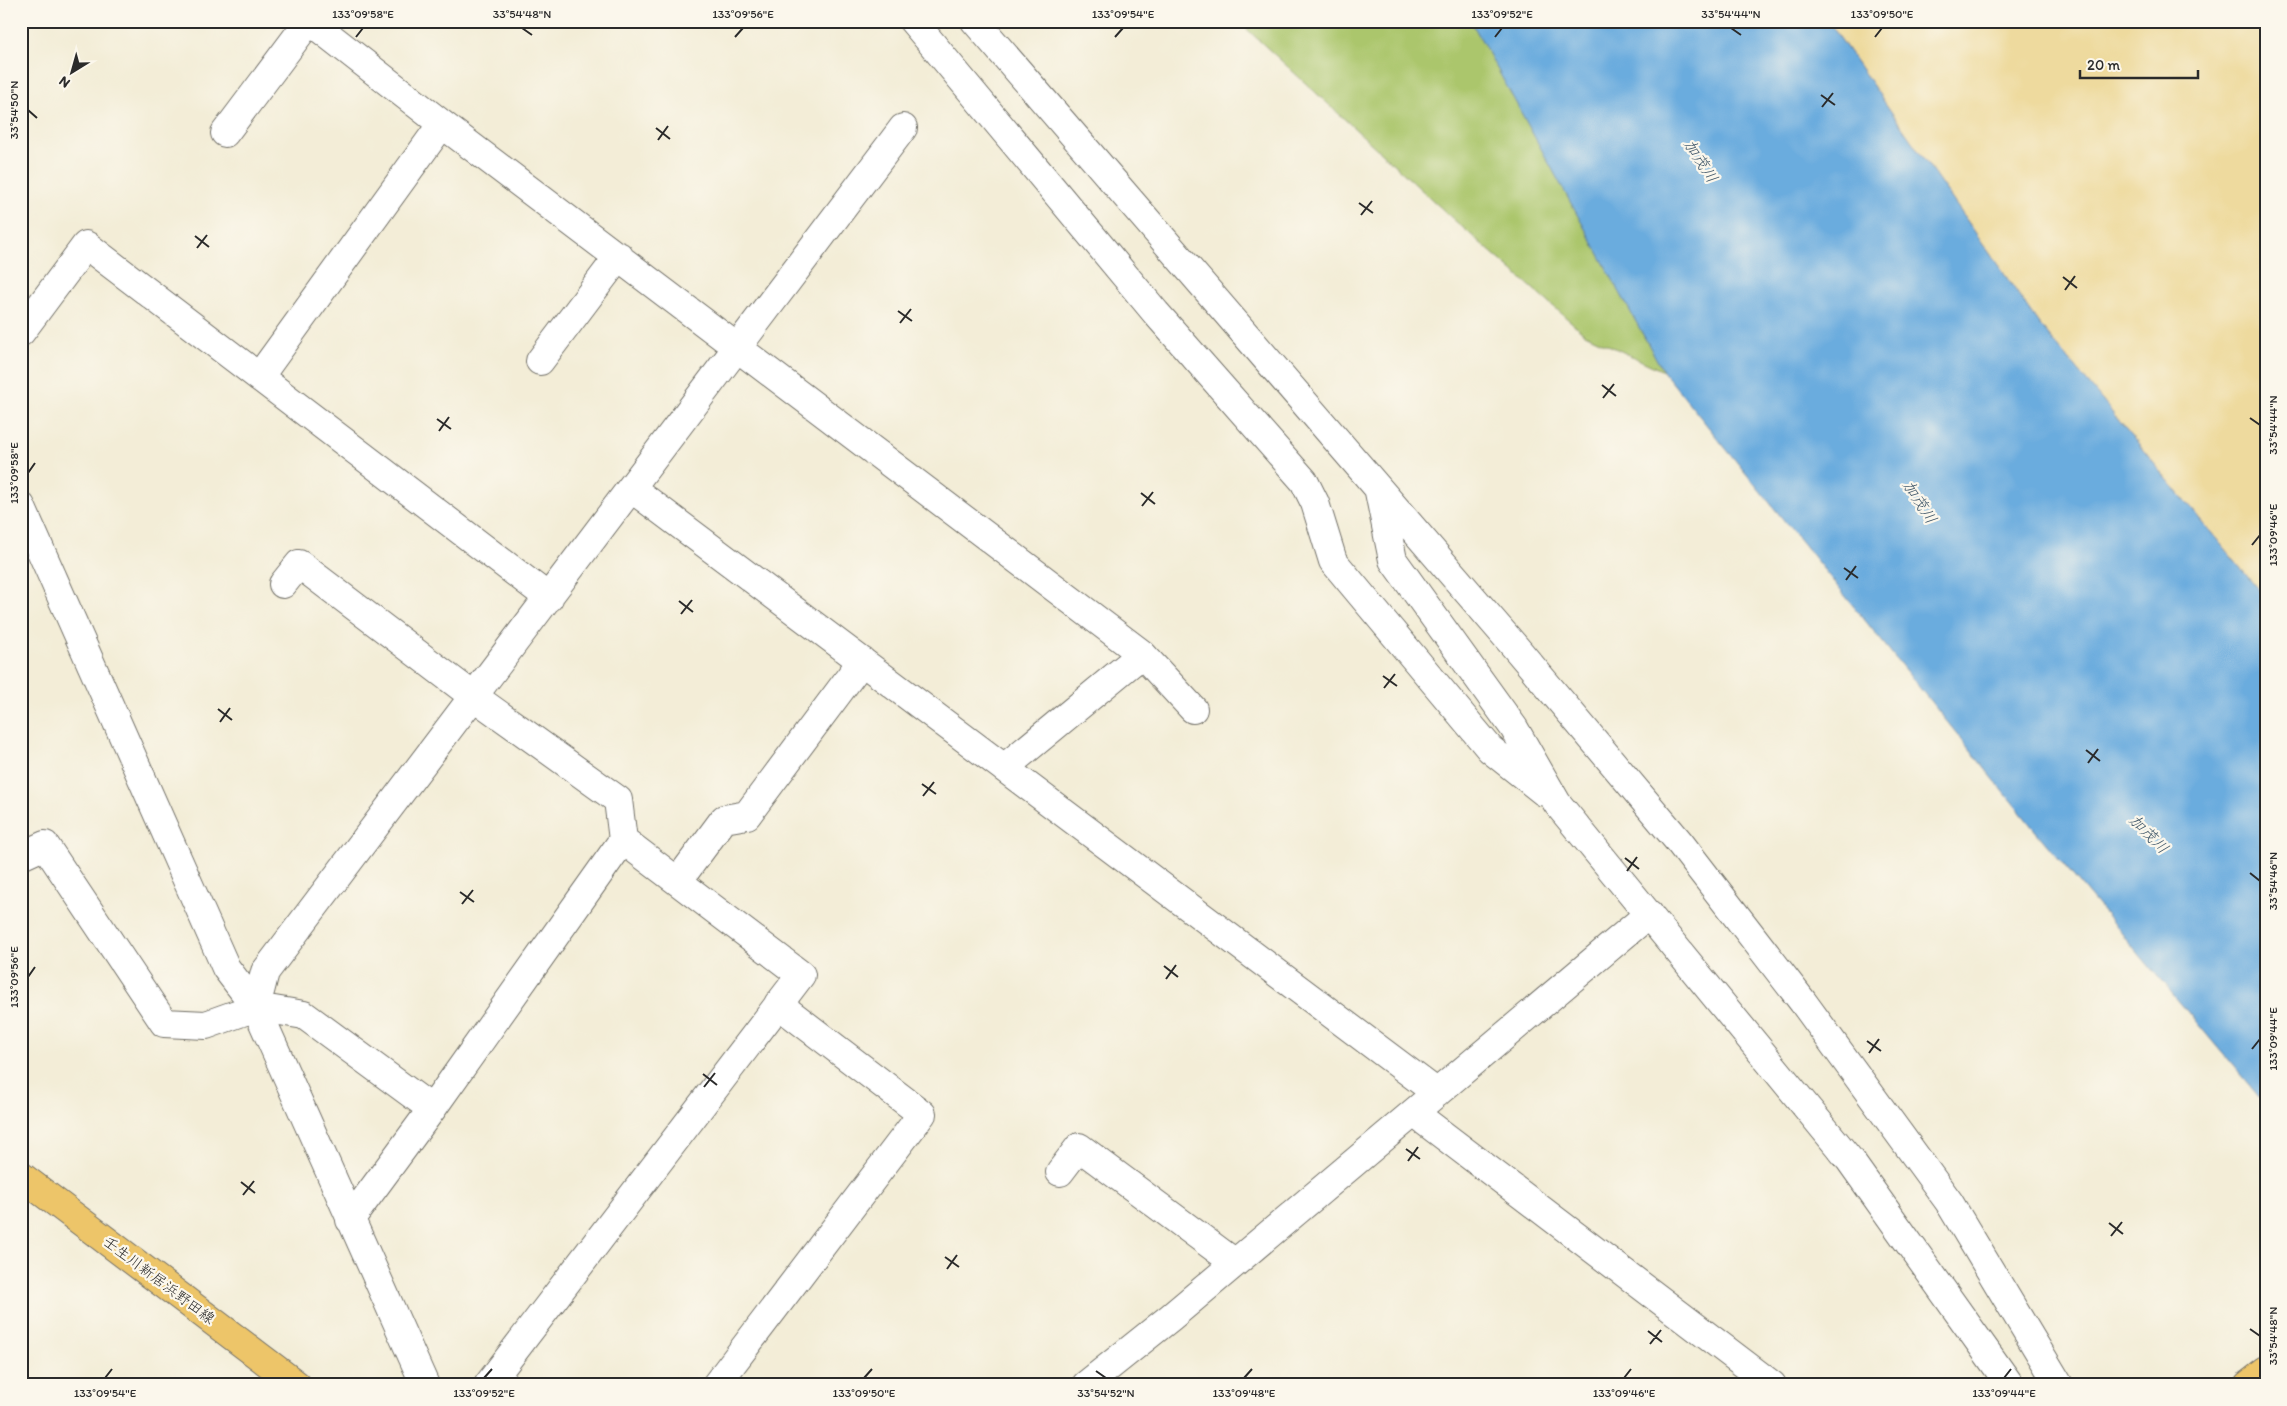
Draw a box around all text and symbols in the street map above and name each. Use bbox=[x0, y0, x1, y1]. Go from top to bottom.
text: 133°09'58"E bbox=[332, 7, 394, 21]
text: 33°54'48"N bbox=[493, 7, 551, 21]
text: 133°09'56"E bbox=[712, 7, 774, 21]
text: 133°09'54"E bbox=[1092, 7, 1155, 21]
text: 133°09'52"E bbox=[1471, 7, 1533, 21]
text: 33°54'44"N bbox=[1701, 7, 1761, 21]
text: 133°09'50"E bbox=[1851, 7, 1914, 21]
north arrow bbox=[48, 48, 98, 98]
scale bar bbox=[2080, 48, 2197, 80]
text: 20 m bbox=[2087, 56, 2121, 74]
text: N bbox=[56, 72, 73, 92]
text: 33°54'50"N bbox=[7, 81, 21, 139]
water label: 加茂川 bbox=[1680, 136, 1722, 186]
text: 33°54'44"N bbox=[2266, 395, 2280, 455]
text: 133°09'58"E bbox=[7, 442, 21, 504]
water label: 加茂川 bbox=[1899, 477, 1941, 527]
text: 133°09'46"E bbox=[2266, 503, 2280, 566]
water label: 加茂川 bbox=[2125, 810, 2173, 858]
text: 33°54'46"N bbox=[2266, 852, 2280, 910]
text: 133°09'56"E bbox=[7, 946, 21, 1008]
text: 133°09'44"E bbox=[2266, 1007, 2280, 1071]
street label: 壬生川新居浜野田線 bbox=[100, 1232, 218, 1328]
text: 33°54'48"N bbox=[2266, 1307, 2280, 1365]
text: 133°09'54"E bbox=[74, 1386, 137, 1400]
text: 133°09'52"E bbox=[453, 1386, 515, 1400]
text: 133°09'50"E bbox=[833, 1386, 896, 1400]
text: 33°54'52"N bbox=[1077, 1386, 1135, 1400]
text: 133°09'48"E bbox=[1213, 1386, 1276, 1400]
text: 133°09'46"E bbox=[1593, 1386, 1656, 1400]
text: 133°09'44"E bbox=[1972, 1386, 2036, 1400]

